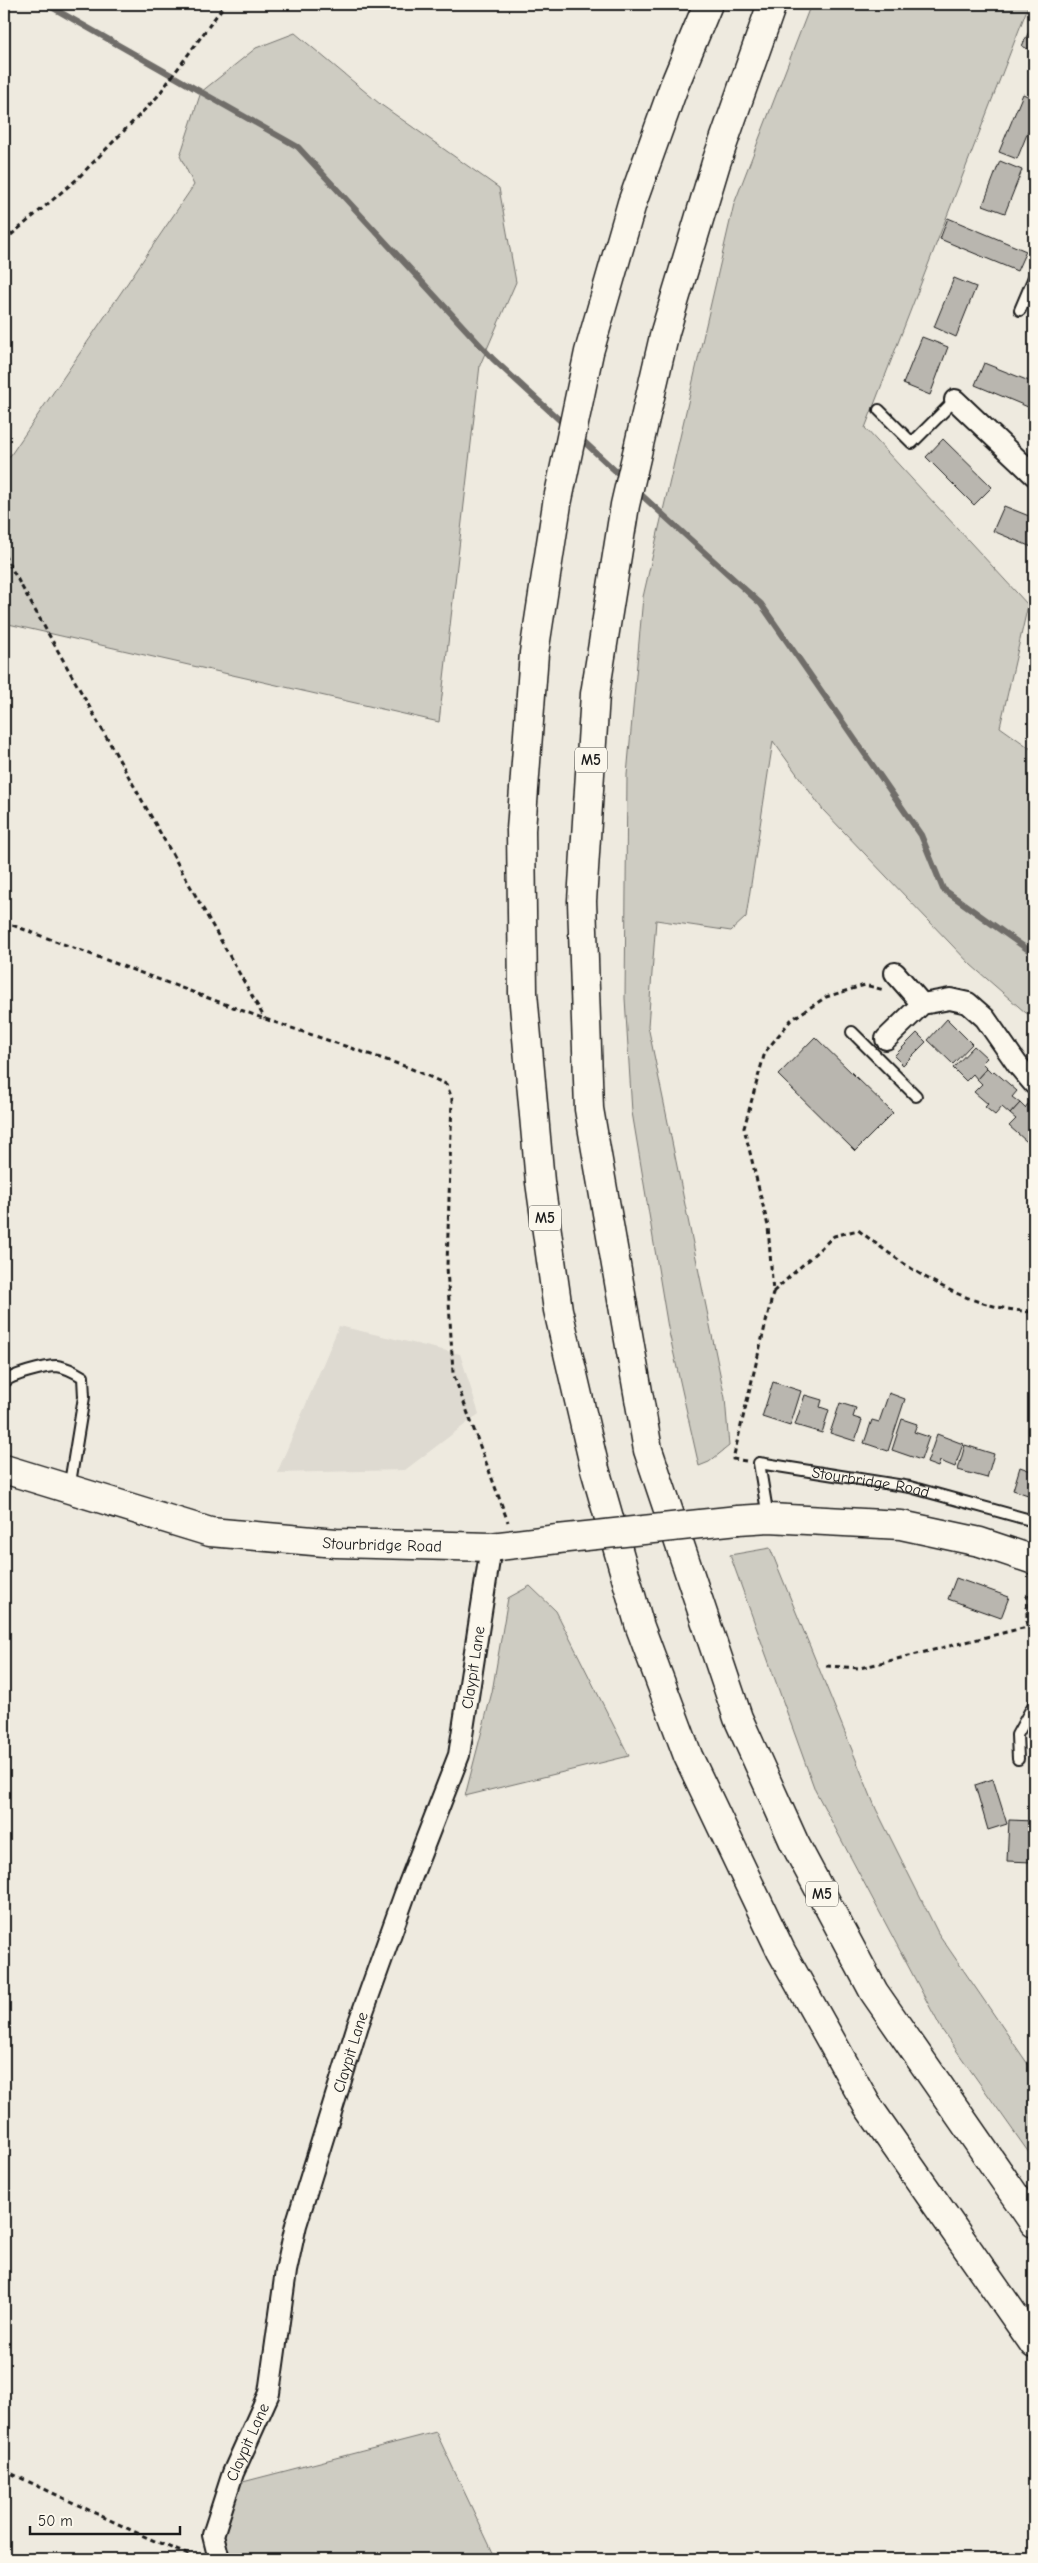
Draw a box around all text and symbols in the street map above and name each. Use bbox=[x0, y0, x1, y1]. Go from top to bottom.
road number: M5 bbox=[575, 748, 607, 772]
road number: M5 bbox=[529, 1206, 561, 1230]
street label: Stourbridge Road bbox=[810, 1463, 932, 1502]
street label: Stourbridge Road bbox=[322, 1534, 442, 1556]
street label: Claypit Lane bbox=[458, 1625, 489, 1710]
road number: M5 bbox=[806, 1882, 838, 1906]
street label: Claypit Lane bbox=[330, 2009, 372, 2095]
street label: Claypit Lane bbox=[223, 2400, 273, 2483]
scale bar bbox=[30, 2503, 180, 2535]
text: 50 m bbox=[38, 2512, 73, 2530]

